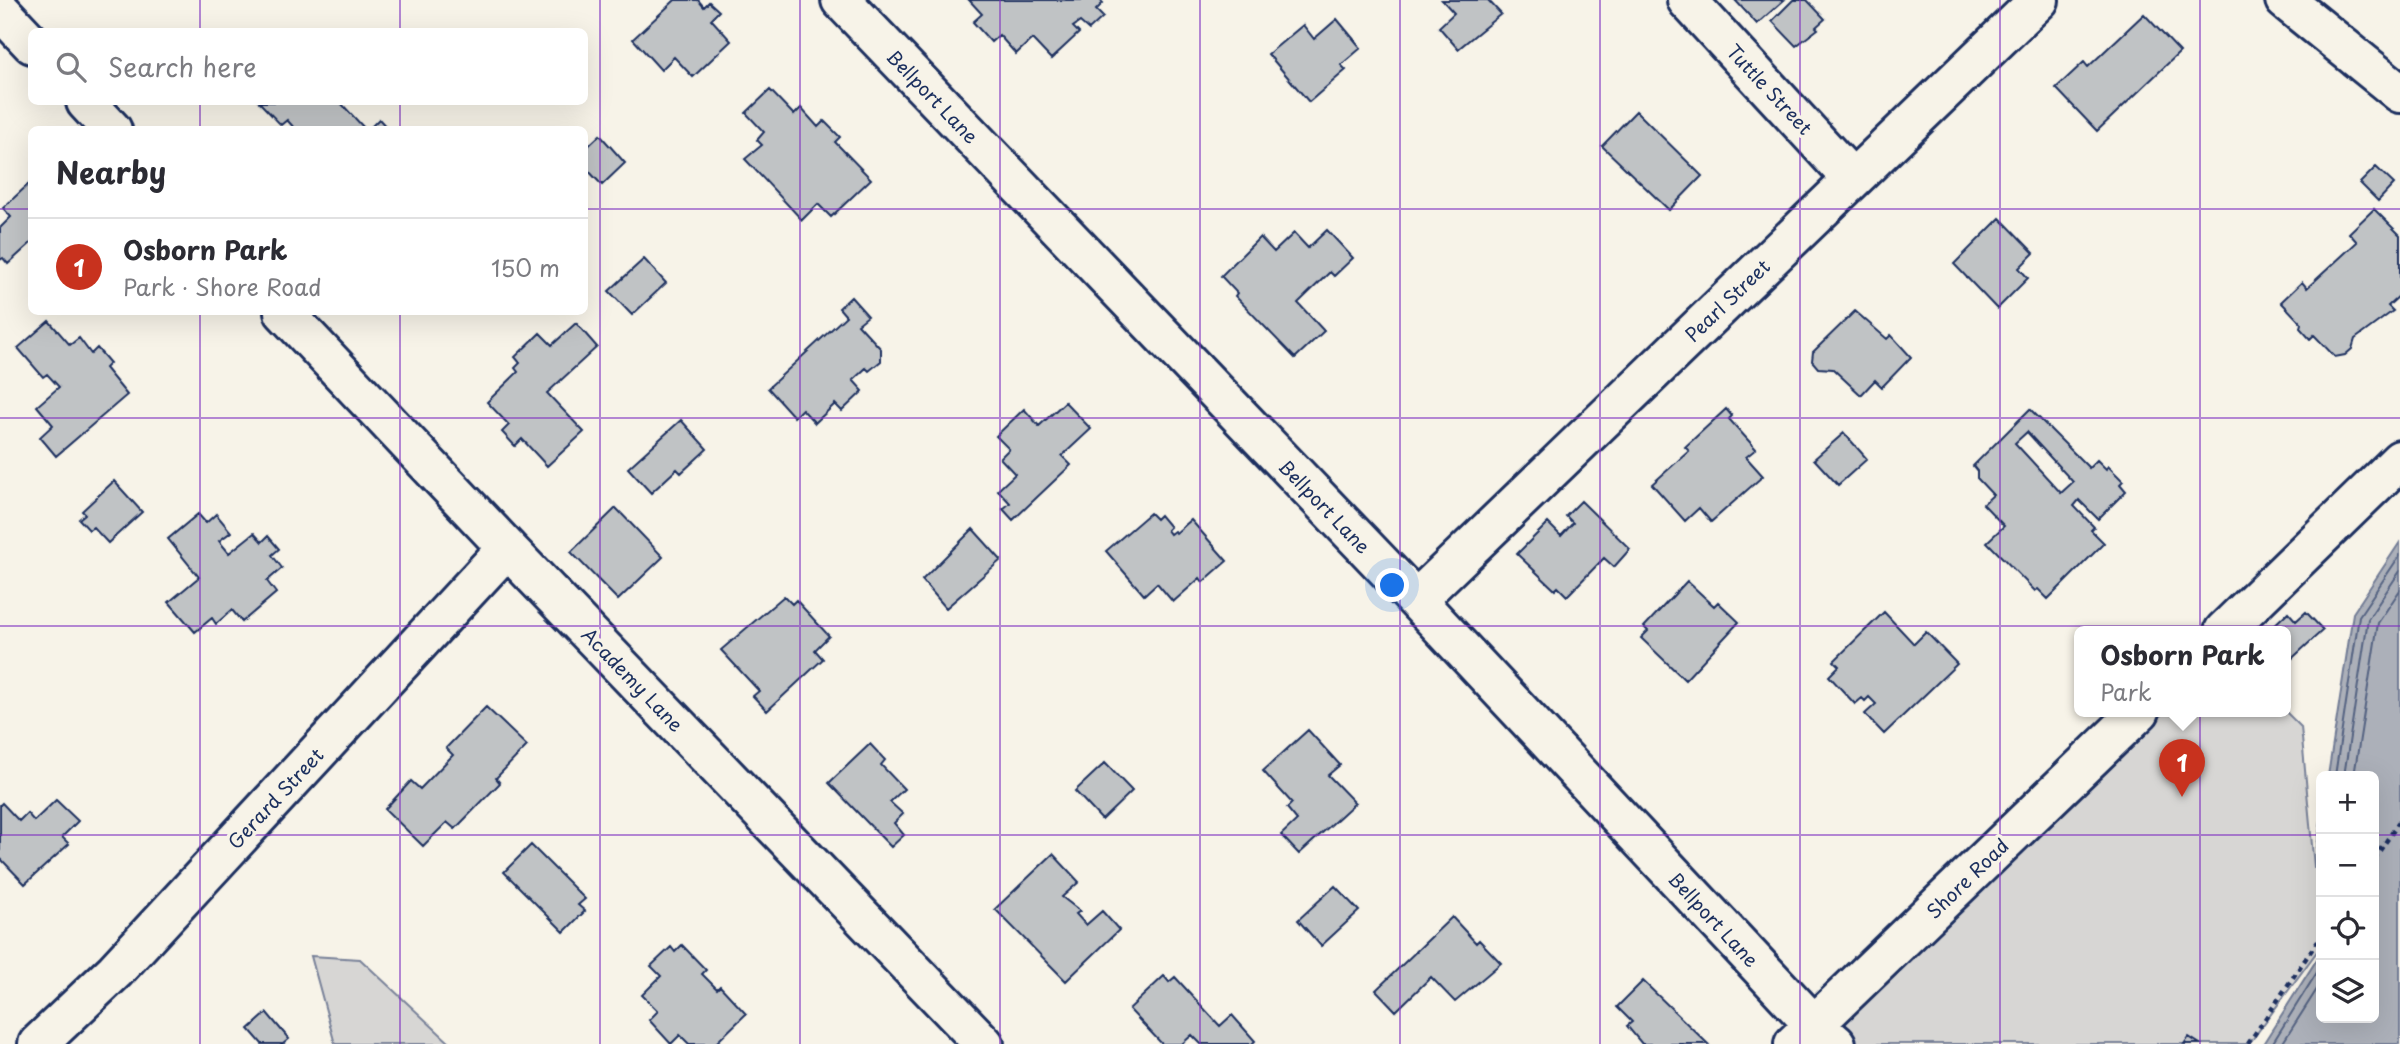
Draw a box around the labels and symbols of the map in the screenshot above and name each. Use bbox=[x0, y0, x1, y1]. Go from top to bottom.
street label: Tuttle Street bbox=[1721, 38, 1819, 141]
street label: Bellport Lane bbox=[881, 43, 985, 149]
street label: Pearl Street bbox=[1678, 252, 1776, 348]
street label: Bellport Lane bbox=[1273, 453, 1377, 559]
your location bbox=[1375, 568, 1409, 602]
street label: Academy Lane bbox=[576, 620, 690, 738]
pin: 1 bbox=[2159, 739, 2205, 797]
street label: Gerard Street bbox=[221, 741, 329, 855]
street label: Shore Road bbox=[1920, 832, 2014, 924]
street label: Bellport Lane bbox=[1662, 865, 1766, 973]

